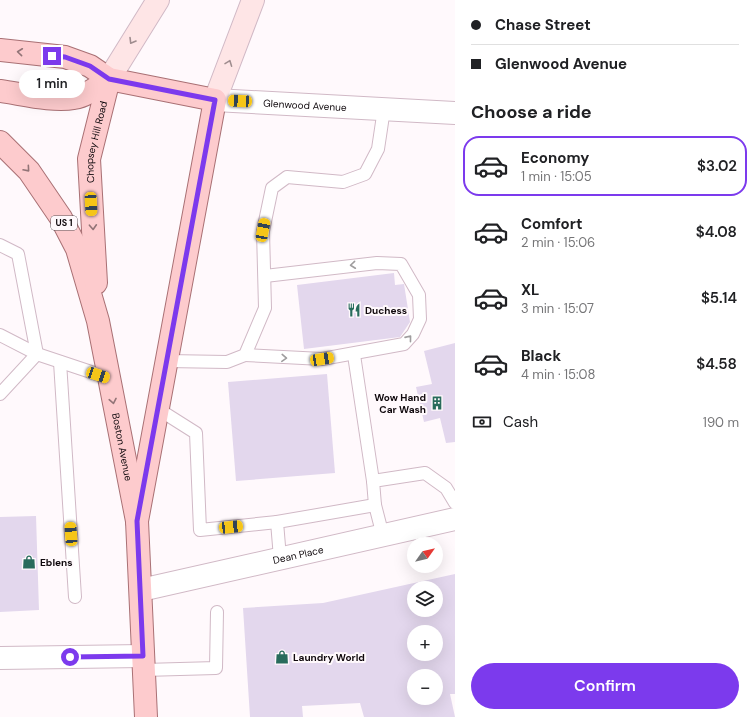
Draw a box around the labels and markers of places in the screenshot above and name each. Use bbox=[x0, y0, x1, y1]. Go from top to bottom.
restaurant icon: Duchess bbox=[346, 302, 362, 318]
place label: Duchess bbox=[365, 304, 407, 317]
place label: Wow Hand Car Wash bbox=[374, 391, 426, 416]
building icon: Wow Hand Car Wash bbox=[429, 395, 445, 411]
shop icon: Eblens bbox=[21, 554, 37, 570]
place label: Eblens bbox=[40, 556, 73, 569]
shop icon: Laundry World bbox=[274, 649, 290, 665]
place label: Laundry World bbox=[293, 651, 365, 664]

